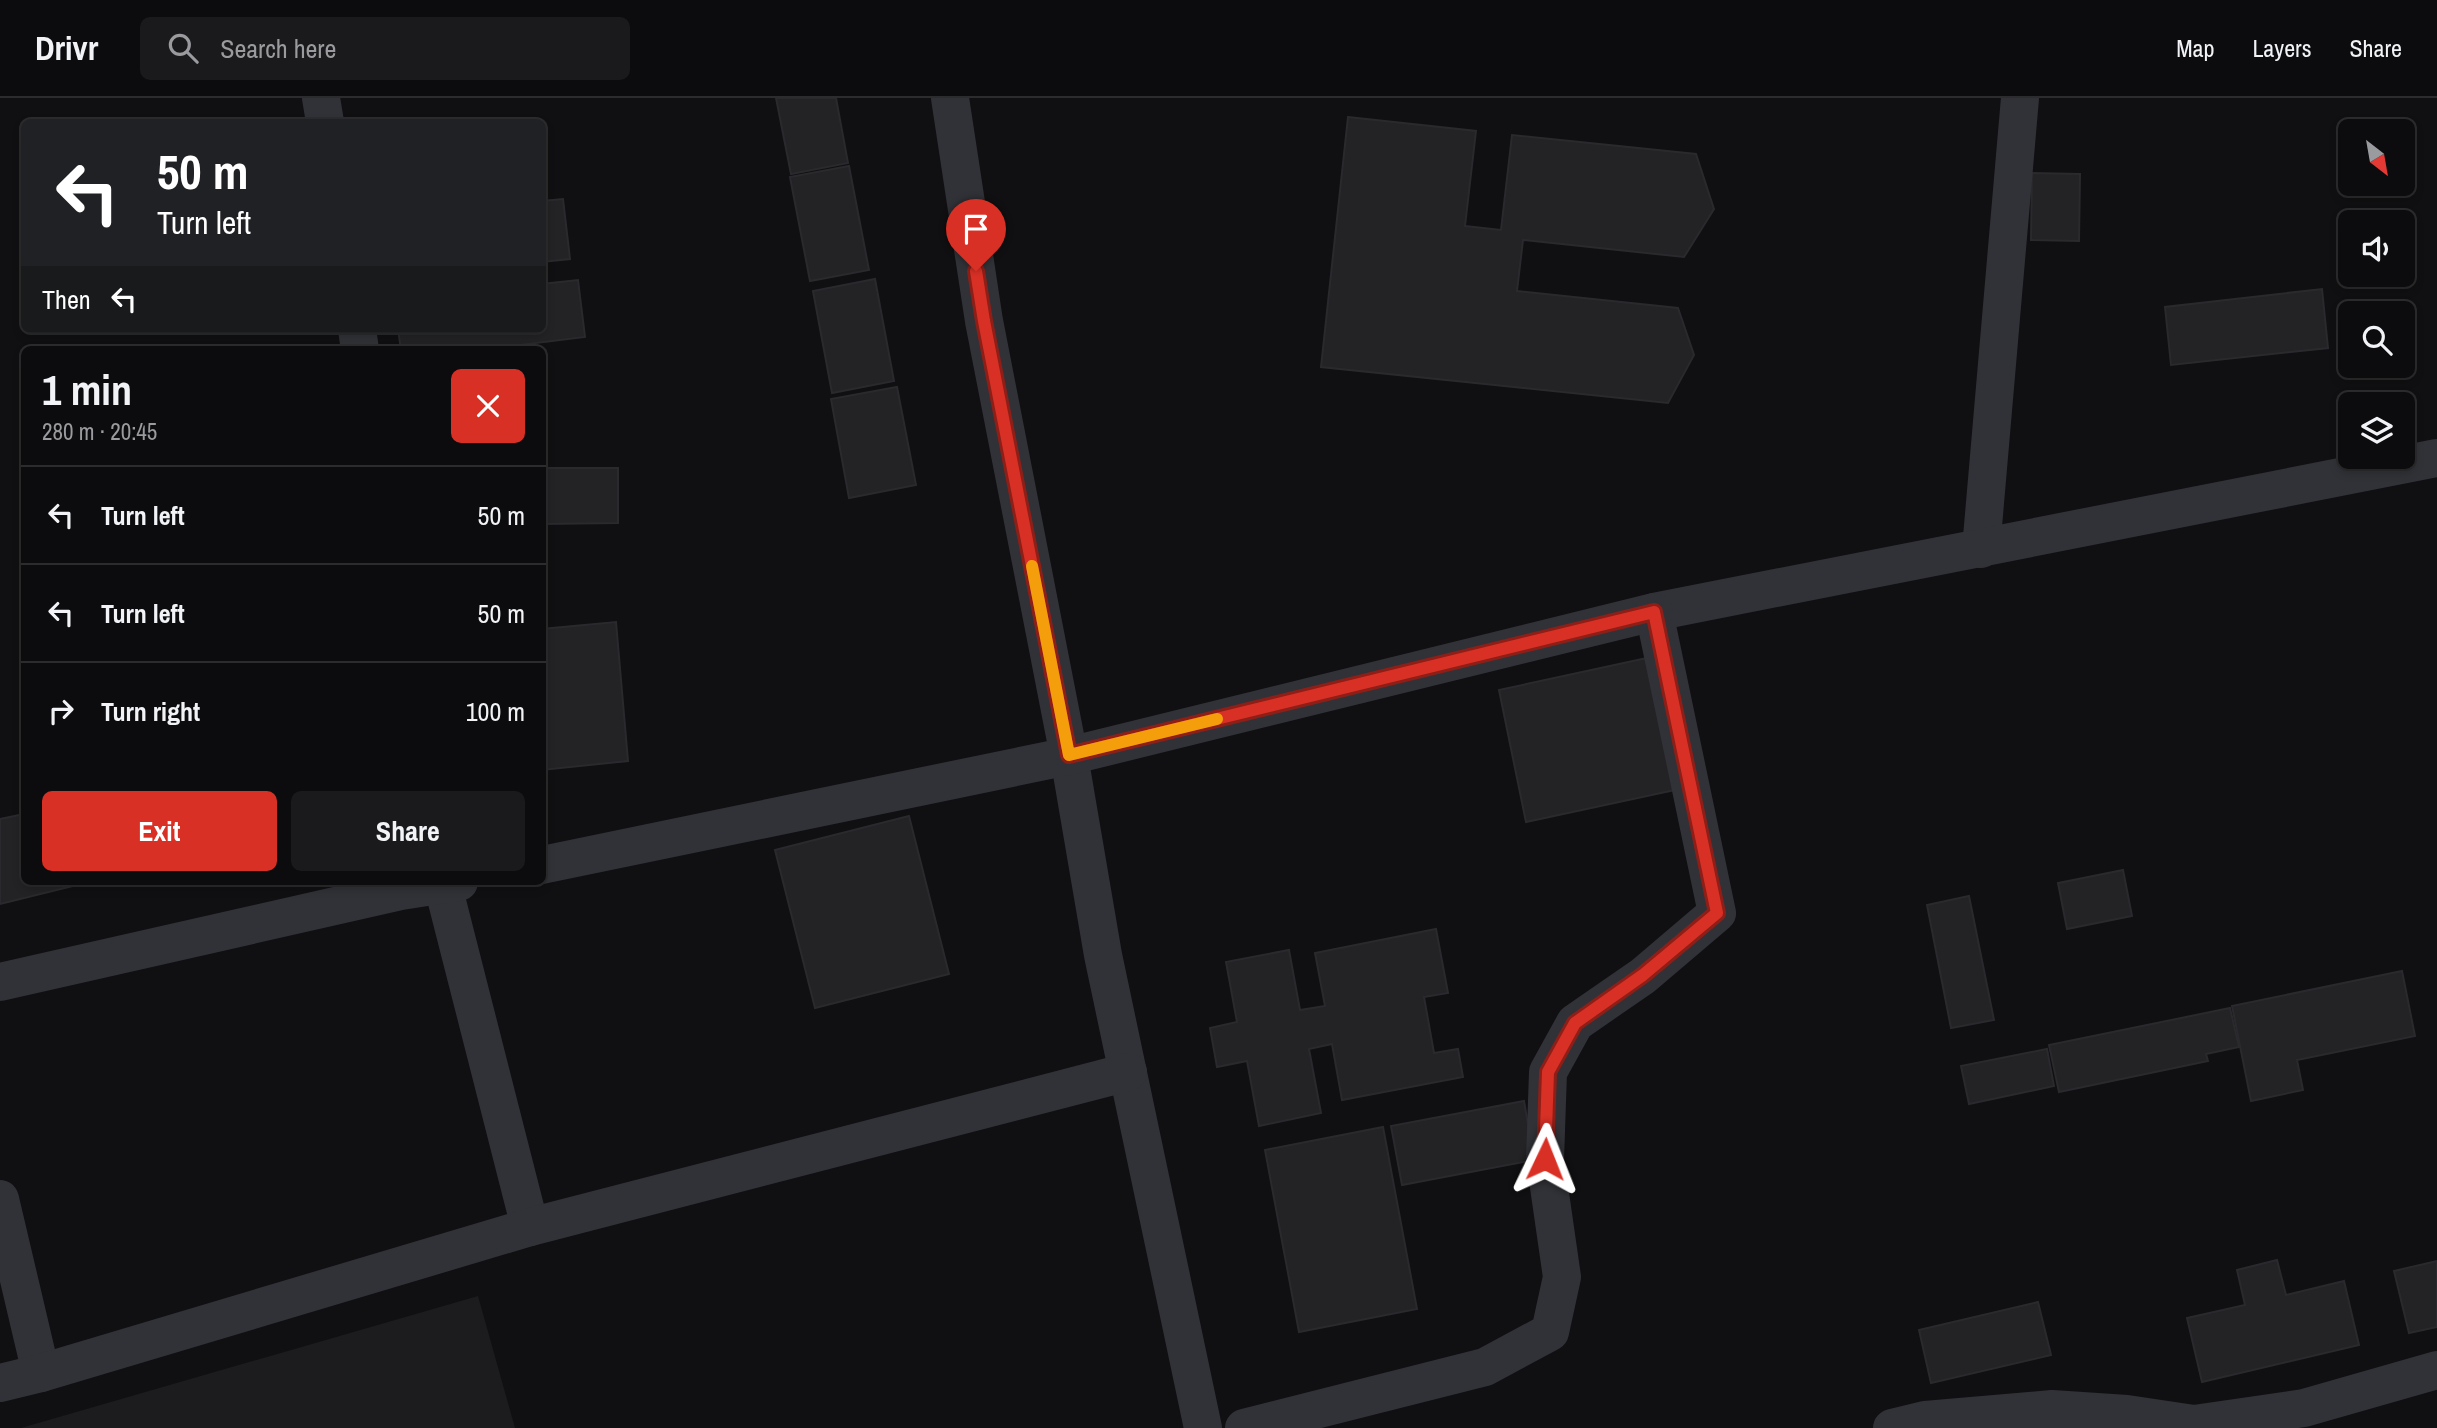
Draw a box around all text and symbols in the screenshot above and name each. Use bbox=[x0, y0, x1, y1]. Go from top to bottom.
search box bbox=[140, 17, 630, 80]
text: Drivr bbox=[35, 26, 98, 70]
icon: search bbox=[164, 29, 202, 67]
text: Search here bbox=[220, 31, 336, 66]
text: Map bbox=[2176, 32, 2214, 64]
text: Layers bbox=[2252, 32, 2311, 64]
text: Share bbox=[2349, 32, 2402, 64]
north arrow bbox=[2338, 119, 2415, 196]
map controls bbox=[2338, 119, 2415, 469]
text: 50 m bbox=[157, 138, 249, 204]
icon: left bbox=[42, 147, 133, 238]
pin bbox=[946, 199, 1006, 271]
text: Turn left bbox=[157, 201, 251, 244]
icon: arrive bbox=[957, 210, 995, 248]
button: sound bbox=[2338, 210, 2415, 287]
icon: left bbox=[105, 280, 143, 318]
text: Then bbox=[42, 282, 91, 317]
button: search bbox=[2338, 301, 2415, 378]
text: 1 min bbox=[42, 362, 132, 418]
button: close bbox=[451, 369, 525, 443]
button: layers bbox=[2338, 392, 2415, 469]
text: 280 m · 20:45 bbox=[42, 416, 157, 447]
icon: left bbox=[42, 496, 80, 534]
text: Turn left bbox=[101, 498, 185, 533]
text: 50 m bbox=[478, 498, 525, 533]
icon: left bbox=[42, 594, 80, 632]
text: Turn left bbox=[101, 596, 185, 631]
text: 50 m bbox=[478, 596, 525, 631]
icon: right bbox=[42, 692, 80, 730]
text: Turn right bbox=[101, 694, 200, 729]
text: 100 m bbox=[466, 694, 525, 729]
button: Exit bbox=[42, 791, 277, 871]
button: Share bbox=[291, 791, 525, 871]
position arrow bbox=[1508, 1122, 1582, 1196]

